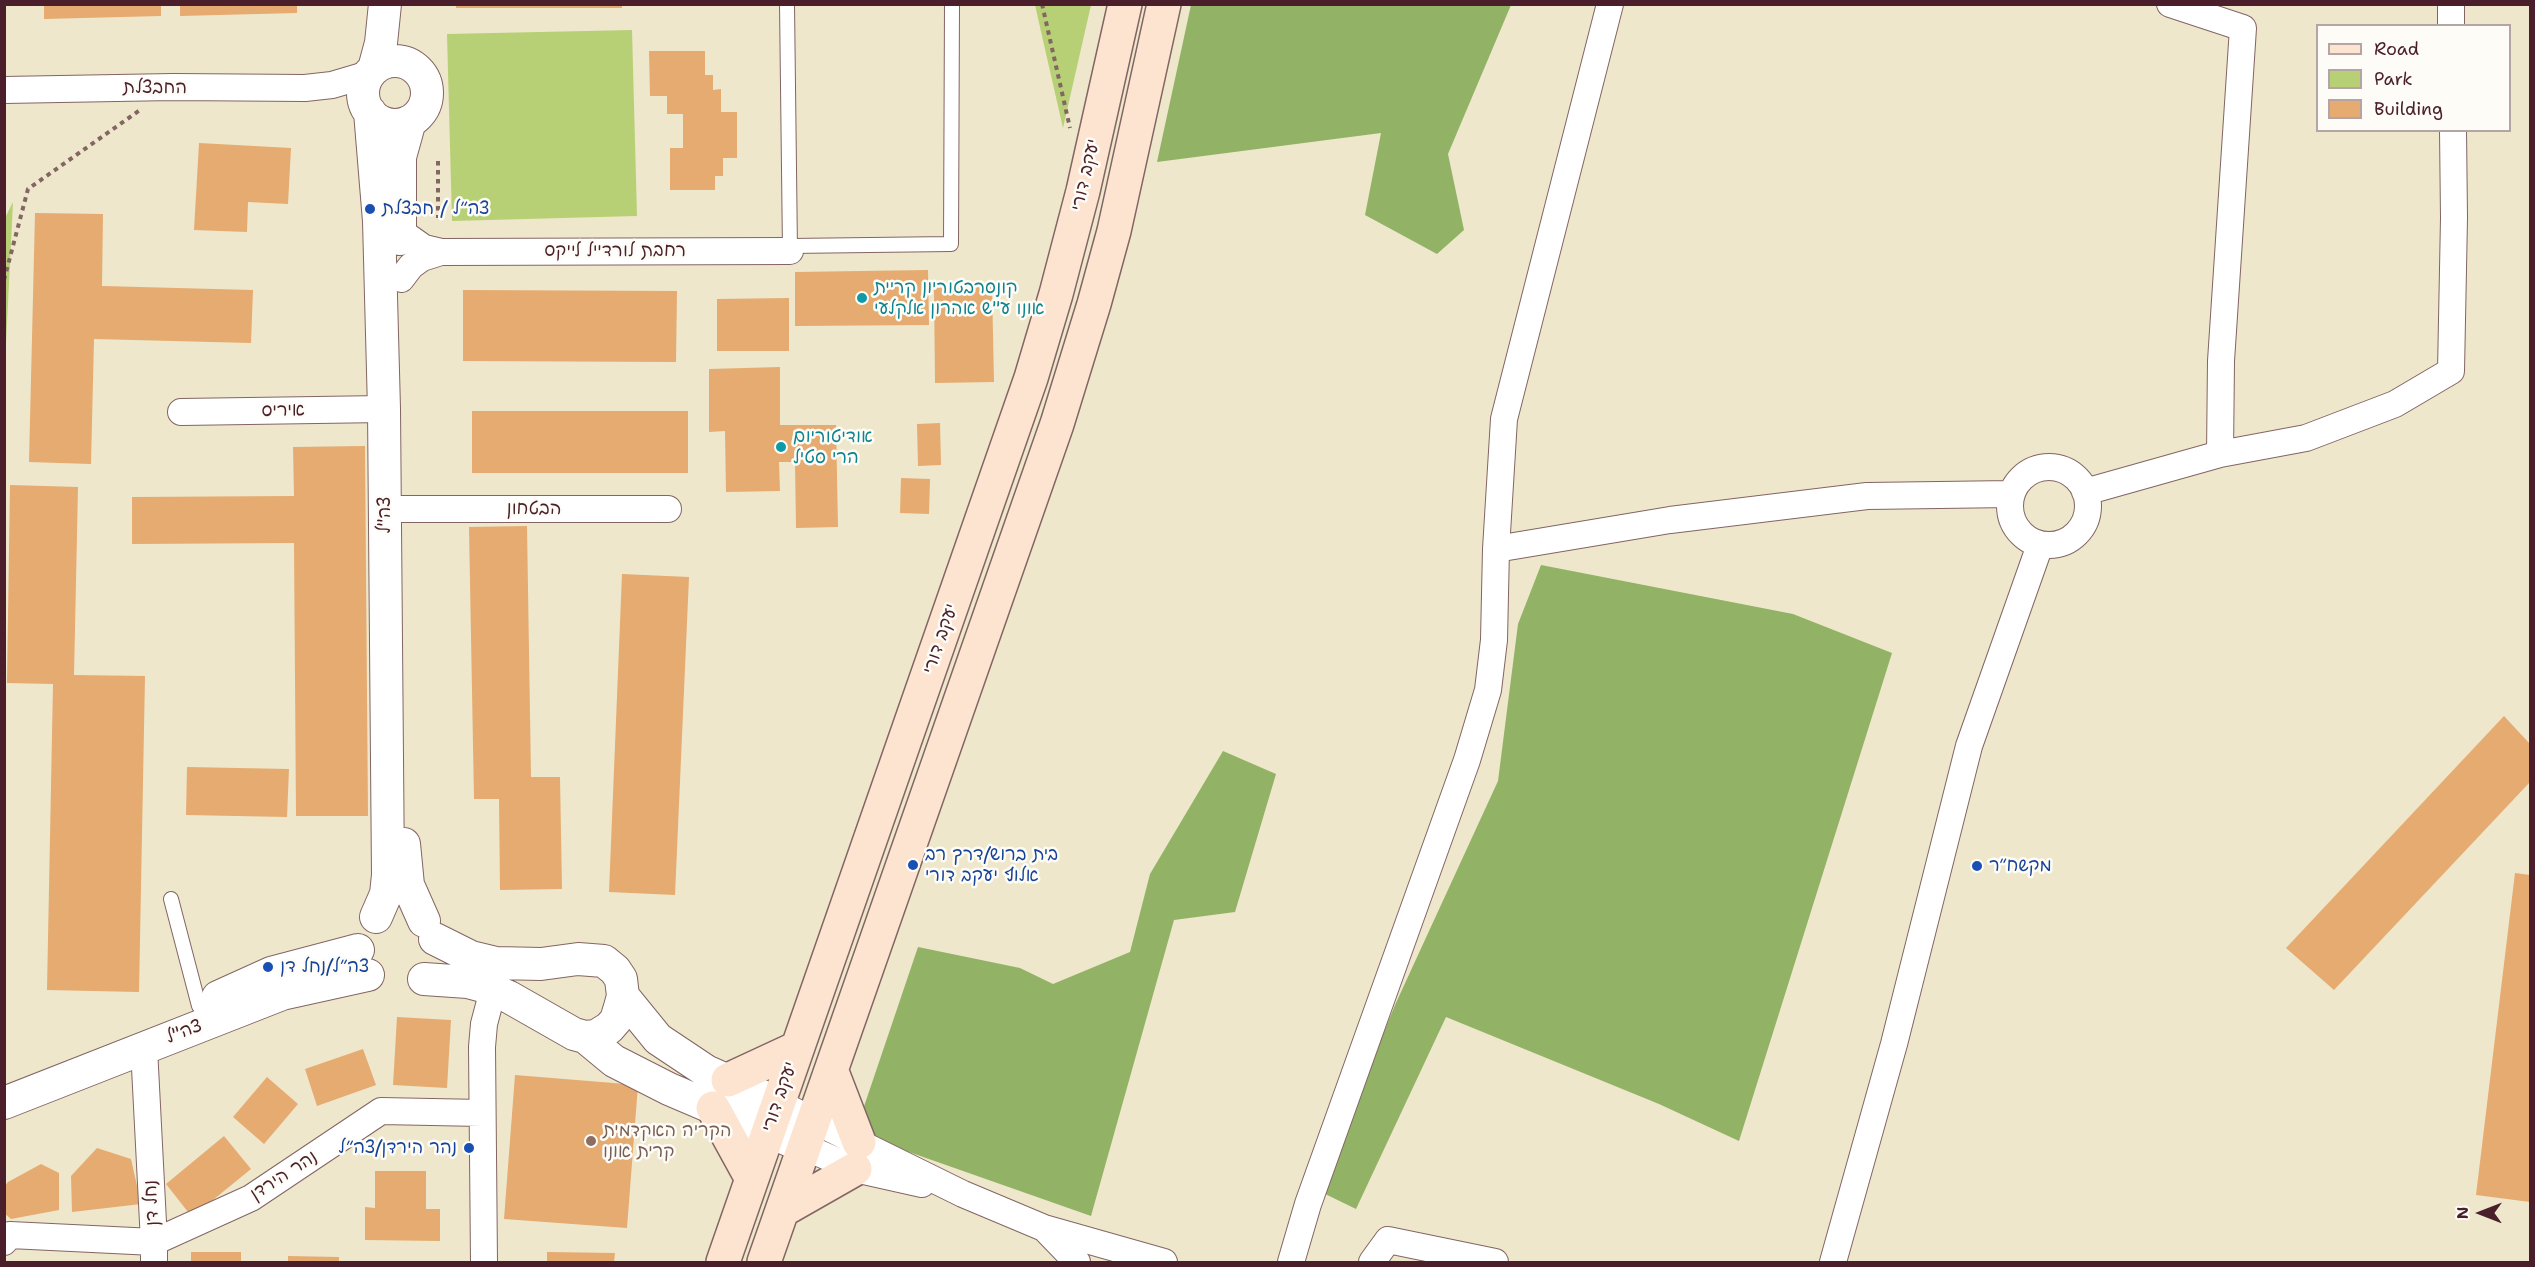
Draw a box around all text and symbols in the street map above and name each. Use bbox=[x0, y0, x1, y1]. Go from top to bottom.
legend bbox=[2316, 24, 2511, 132]
text: Road bbox=[2374, 37, 2419, 61]
text: Park bbox=[2374, 67, 2413, 91]
street label: החבצלת bbox=[123, 77, 187, 99]
text: Building bbox=[2374, 97, 2443, 121]
street label: יעקב דורי bbox=[1067, 137, 1105, 213]
place label: צה״ל / חבצלת bbox=[382, 198, 490, 220]
marker: צה״ל / חבצלת bbox=[363, 202, 377, 216]
street label: רחבת לורדייל לייקס bbox=[544, 240, 686, 262]
place label: קונסרבטוריון קריית אונו ע"ש אהרון אלקלעי bbox=[874, 277, 1044, 320]
marker: קונסרבטוריון קריית אונו ע"ש אהרון אלקלעי bbox=[855, 291, 869, 305]
street label: איריס bbox=[261, 400, 305, 422]
place label: אודיטוריום הרי סטיל bbox=[793, 426, 873, 468]
marker: אודיטוריום הרי סטיל bbox=[774, 440, 788, 454]
street label: צה"ל bbox=[374, 497, 396, 533]
street label: הבטחון bbox=[506, 498, 562, 520]
street label: יעקב דורי bbox=[919, 601, 963, 677]
place label: בית ברוש/דרך רב אלוף יעקב דורי bbox=[925, 844, 1058, 886]
place label: מקשח״ר bbox=[1989, 855, 2052, 877]
marker: בית ברוש/דרך רב אלוף יעקב דורי bbox=[906, 858, 920, 872]
marker: מקשח״ר bbox=[1970, 859, 1984, 873]
place label: צה״ל/נחל דן bbox=[280, 956, 369, 978]
marker: צה״ל/נחל דן bbox=[261, 960, 275, 974]
street label: צה"ל bbox=[163, 1015, 205, 1049]
street label: יעקב דורי bbox=[758, 1059, 802, 1135]
place label: הקריה האקדמית קרית אונו bbox=[603, 1120, 731, 1162]
marker: הקריה האקדמית קרית אונו bbox=[584, 1134, 598, 1148]
place label: נהר הירדן/צה״ל bbox=[338, 1137, 457, 1159]
marker: נהר הירדן/צה״ל bbox=[462, 1141, 476, 1155]
street label: נהר הירדן bbox=[246, 1146, 322, 1206]
street label: נחל דן bbox=[140, 1179, 164, 1227]
north arrow bbox=[2451, 1183, 2511, 1243]
text: N bbox=[2452, 1207, 2473, 1219]

